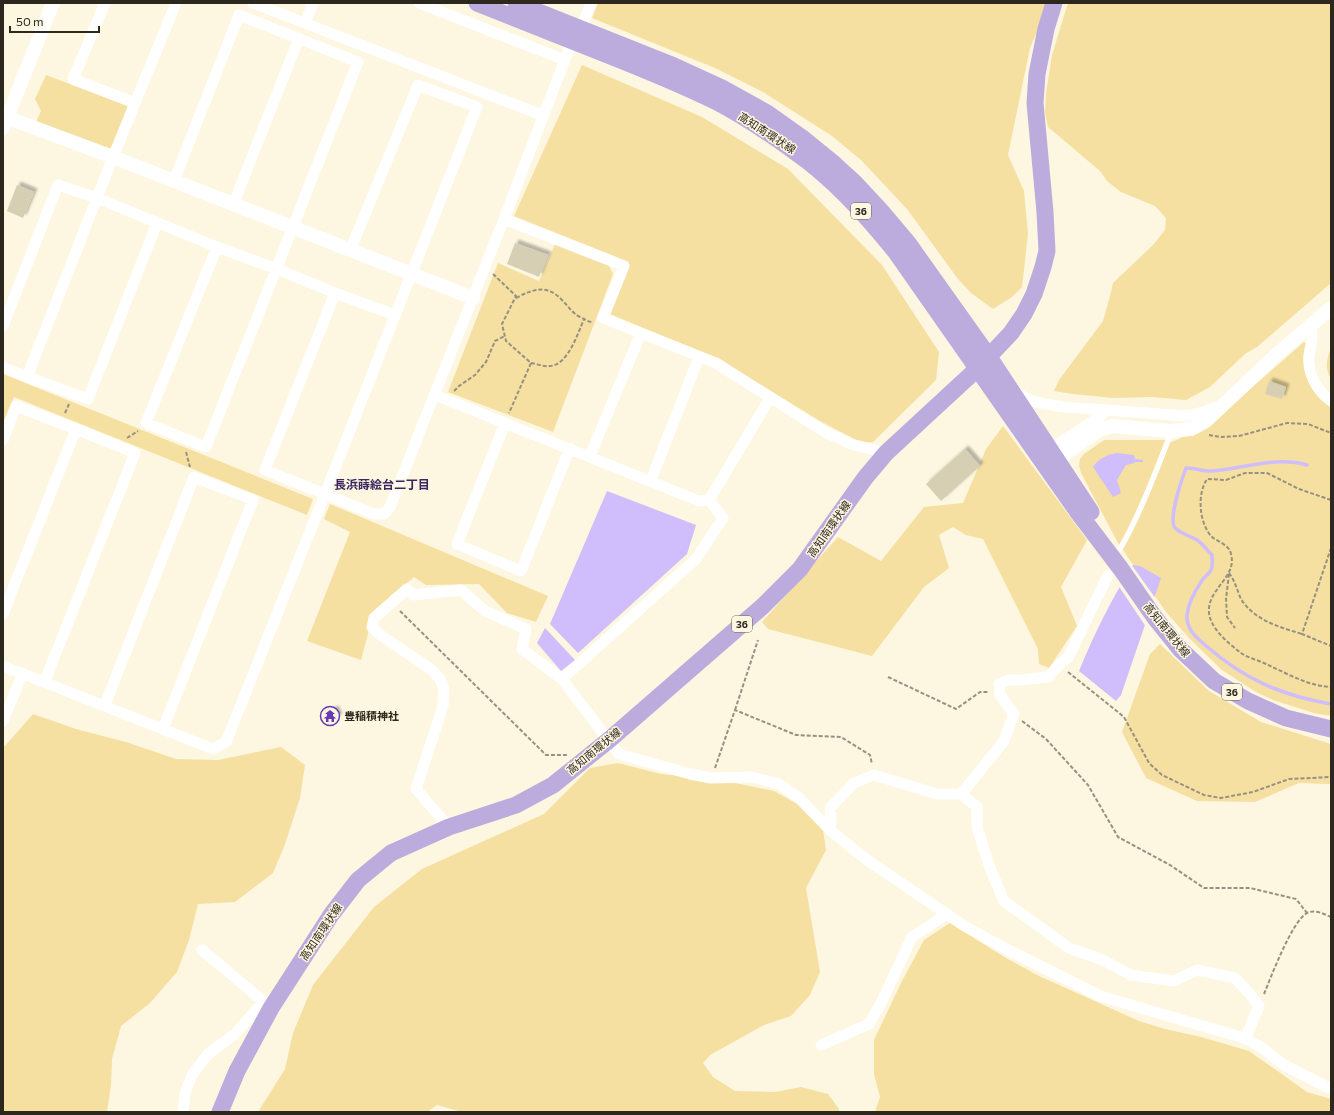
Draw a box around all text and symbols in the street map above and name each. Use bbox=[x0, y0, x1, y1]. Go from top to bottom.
scale bar bbox=[10, 8, 99, 34]
text: 50 m bbox=[16, 14, 44, 28]
street label: 高知南環状線 bbox=[736, 109, 798, 156]
road number: 36 bbox=[851, 203, 871, 219]
district label: 長浜蒔絵台二丁目 bbox=[334, 477, 430, 491]
street label: 高知南環状線 bbox=[804, 498, 853, 559]
street label: 高知南環状線 bbox=[1142, 600, 1193, 659]
road number: 36 bbox=[732, 616, 752, 632]
road number: 36 bbox=[1222, 684, 1242, 700]
temple icon: 豊稲積神社 bbox=[319, 705, 341, 727]
place label: 豊稲積神社 bbox=[344, 709, 399, 722]
street label: 高知南環状線 bbox=[564, 725, 623, 776]
street label: 高知南環状線 bbox=[297, 901, 344, 963]

